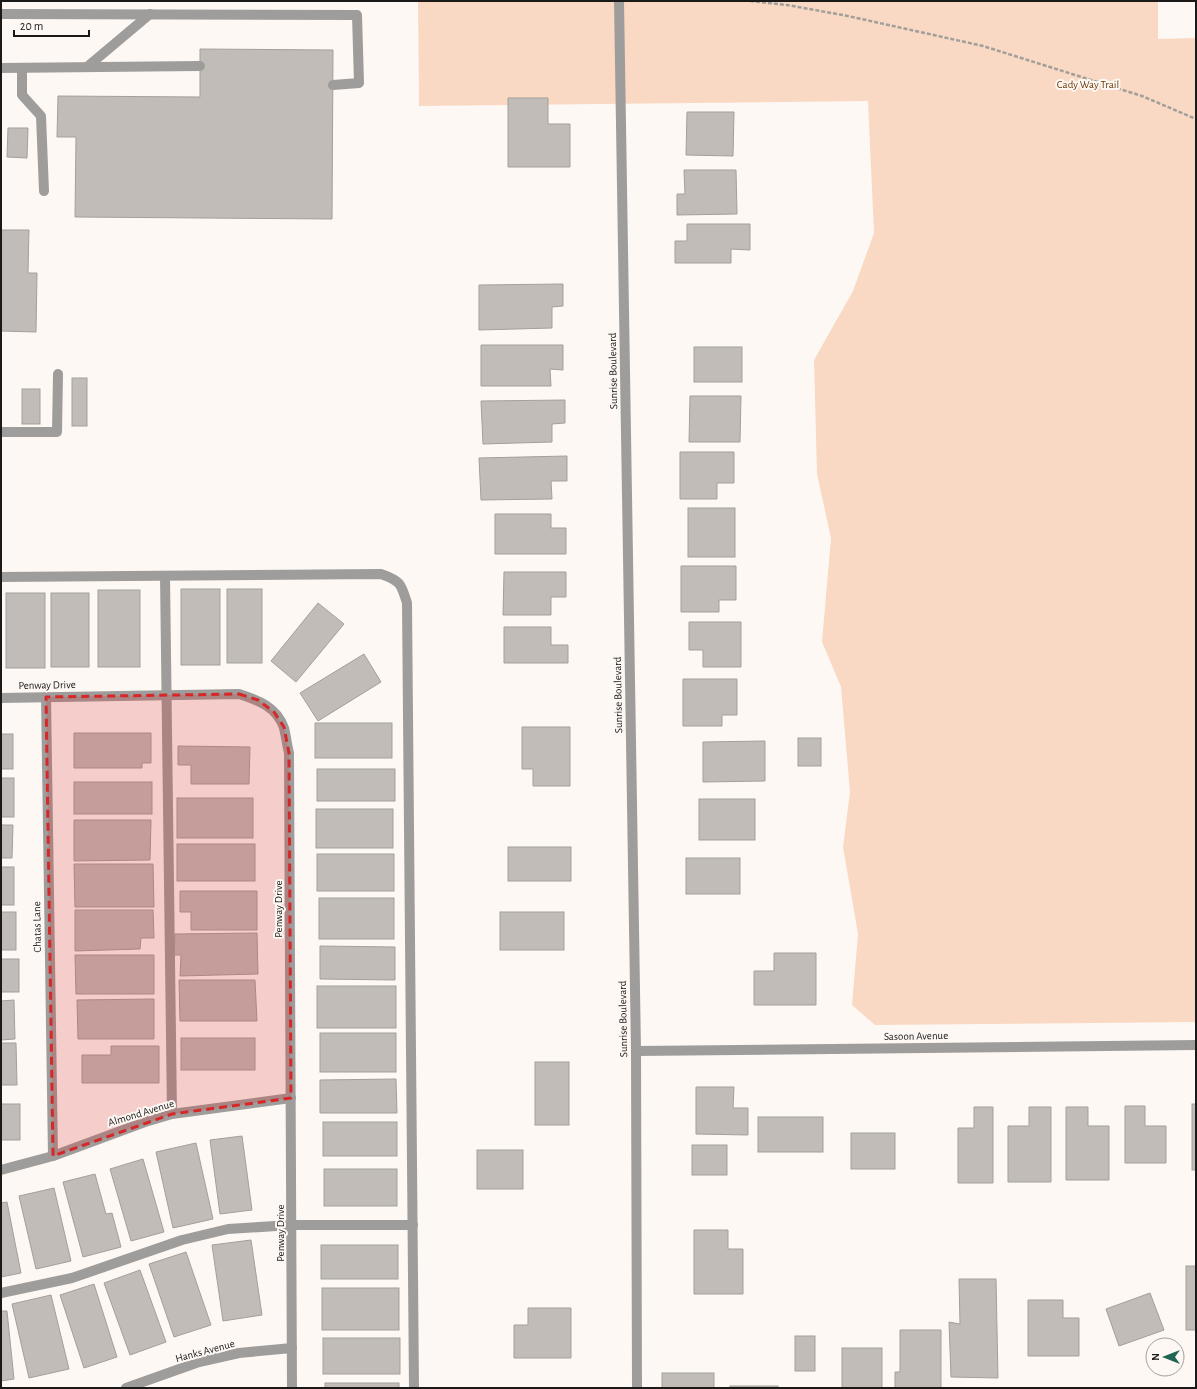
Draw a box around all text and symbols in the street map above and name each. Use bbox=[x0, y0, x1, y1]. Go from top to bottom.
scale bar bbox=[14, 12, 89, 38]
text: 20 m bbox=[20, 20, 43, 32]
park label: Cady Way Trail bbox=[1057, 79, 1119, 90]
street label: Sunrise Boulevard bbox=[607, 332, 619, 409]
street label: Sunrise Boulevard bbox=[612, 656, 624, 733]
street label: Penway Drive bbox=[18, 679, 76, 691]
street label: Penway Drive bbox=[273, 880, 284, 938]
street label: Chatas Lane bbox=[31, 901, 43, 953]
street label: Sunrise Boulevard bbox=[617, 980, 629, 1057]
street label: Sasoon Avenue bbox=[884, 1030, 948, 1042]
street label: Almond Avenue bbox=[107, 1098, 175, 1128]
street label: Penway Drive bbox=[275, 1204, 286, 1262]
north arrow bbox=[1145, 1337, 1185, 1377]
street label: Hanks Avenue bbox=[174, 1338, 236, 1364]
text: N bbox=[1150, 1353, 1161, 1361]

